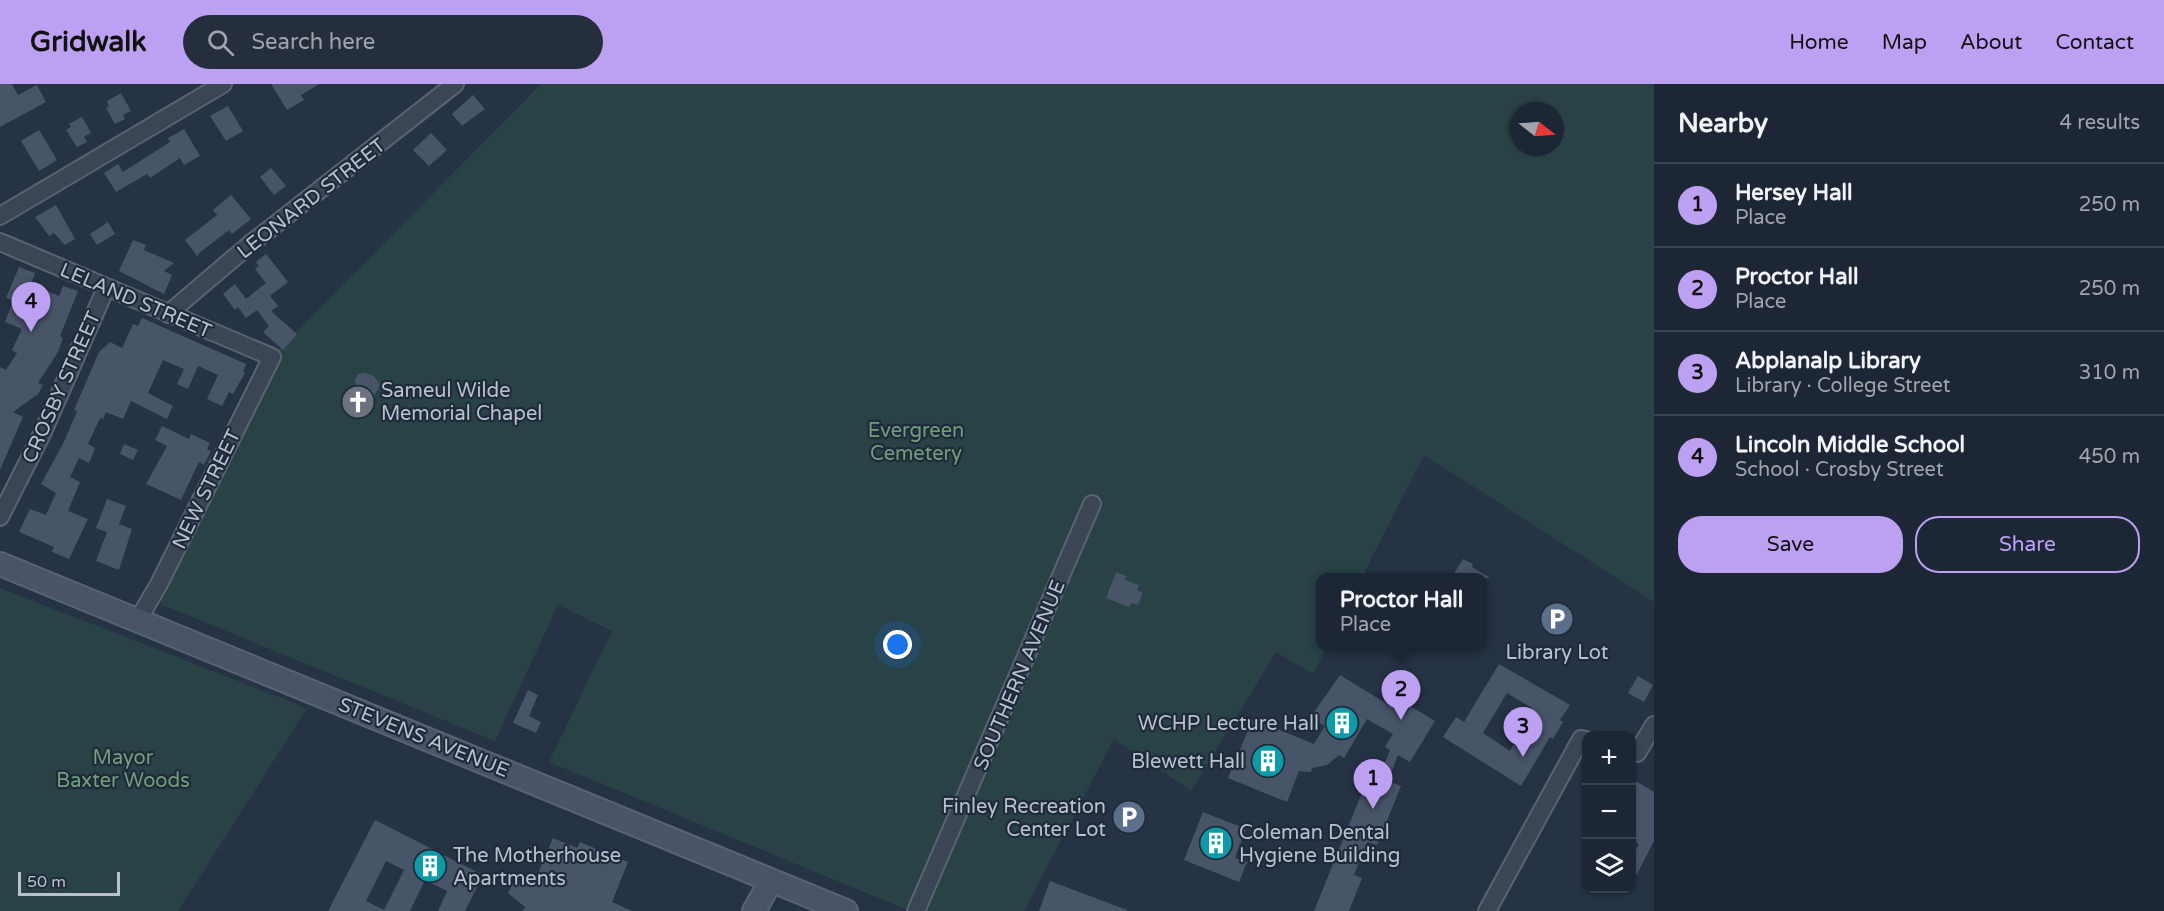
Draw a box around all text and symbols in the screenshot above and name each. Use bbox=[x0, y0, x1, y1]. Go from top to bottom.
search box bbox=[183, 15, 603, 69]
text: Gridwalk bbox=[30, 25, 147, 59]
icon: search bbox=[204, 26, 237, 59]
text: Search here bbox=[252, 29, 375, 55]
text: Home bbox=[1789, 30, 1849, 55]
text: Map bbox=[1882, 30, 1927, 55]
text: About bbox=[1960, 30, 2022, 55]
text: Contact bbox=[2055, 30, 2134, 55]
north arrow bbox=[1510, 102, 1564, 156]
text: Nearby bbox=[1678, 108, 1768, 139]
text: 4 results bbox=[2060, 111, 2140, 135]
street label: LEONARD STREET bbox=[233, 133, 391, 264]
text: Hersey Hall bbox=[1735, 180, 1853, 206]
text: 1 bbox=[1691, 193, 1704, 217]
text: 250 m bbox=[2079, 193, 2140, 217]
text: Place bbox=[1735, 206, 1786, 230]
street label: LELAND STREET bbox=[56, 258, 215, 344]
text: Proctor Hall bbox=[1735, 264, 1859, 290]
text: 2 bbox=[1691, 277, 1704, 301]
text: 250 m bbox=[2079, 277, 2140, 301]
pin: 4 bbox=[12, 282, 51, 332]
text: Place bbox=[1735, 290, 1786, 314]
street label: CROSBY STREET bbox=[18, 308, 106, 467]
text: Abplanalp Library bbox=[1735, 348, 1921, 374]
text: 3 bbox=[1691, 361, 1704, 385]
text: 310 m bbox=[2079, 361, 2140, 385]
text: Library · College Street bbox=[1735, 374, 1950, 398]
place label: Sameul Wilde Memorial Chapel bbox=[381, 379, 542, 426]
church icon: Sameul Wilde Memorial Chapel bbox=[340, 384, 376, 420]
park label: Evergreen Cemetery bbox=[868, 419, 964, 466]
street label: NEW STREET bbox=[168, 426, 246, 553]
text: Lincoln Middle School bbox=[1735, 432, 1965, 458]
text: 4 bbox=[1691, 445, 1704, 469]
text: 450 m bbox=[2079, 445, 2140, 469]
text: School · Crosby Street bbox=[1735, 458, 1944, 482]
button: Save bbox=[1678, 516, 1903, 573]
button: Share bbox=[1915, 516, 2140, 573]
popup bbox=[1316, 573, 1487, 651]
street label: SOUTHERN AVENUE bbox=[969, 577, 1071, 774]
text: Proctor Hall bbox=[1340, 587, 1463, 613]
parking icon: Library Lot bbox=[1539, 601, 1575, 637]
text: Place bbox=[1340, 613, 1391, 637]
your location bbox=[883, 630, 912, 659]
place label: Library Lot bbox=[1506, 641, 1609, 665]
pin: 2 bbox=[1382, 670, 1420, 720]
street label: STEVENS AVENUE bbox=[335, 693, 512, 783]
building icon: WCHP Lecture Hall bbox=[1324, 705, 1360, 741]
pin: 3 bbox=[1504, 708, 1543, 757]
place label: WCHP Lecture Hall bbox=[1138, 712, 1319, 736]
map controls bbox=[1582, 731, 1636, 893]
button: + bbox=[1582, 731, 1636, 785]
building icon: Blewett Hall bbox=[1250, 743, 1286, 779]
park label: Mayor Baxter Woods bbox=[56, 746, 190, 793]
place label: Blewett Hall bbox=[1131, 750, 1245, 774]
pin: 1 bbox=[1354, 760, 1392, 809]
button: − bbox=[1582, 785, 1636, 839]
place label: Finley Recreation Center Lot bbox=[942, 795, 1106, 842]
parking icon: Finley Recreation Center Lot bbox=[1111, 799, 1147, 835]
place label: Coleman Dental Hygiene Building bbox=[1239, 821, 1400, 868]
building icon: Coleman Dental Hygiene Building bbox=[1198, 825, 1234, 861]
button: layers bbox=[1582, 839, 1636, 893]
place label: The Motherhouse Apartments bbox=[453, 844, 621, 891]
building icon: The Motherhouse Apartments bbox=[412, 848, 448, 884]
scale bar bbox=[18, 869, 120, 896]
text: 50 m bbox=[27, 872, 66, 892]

